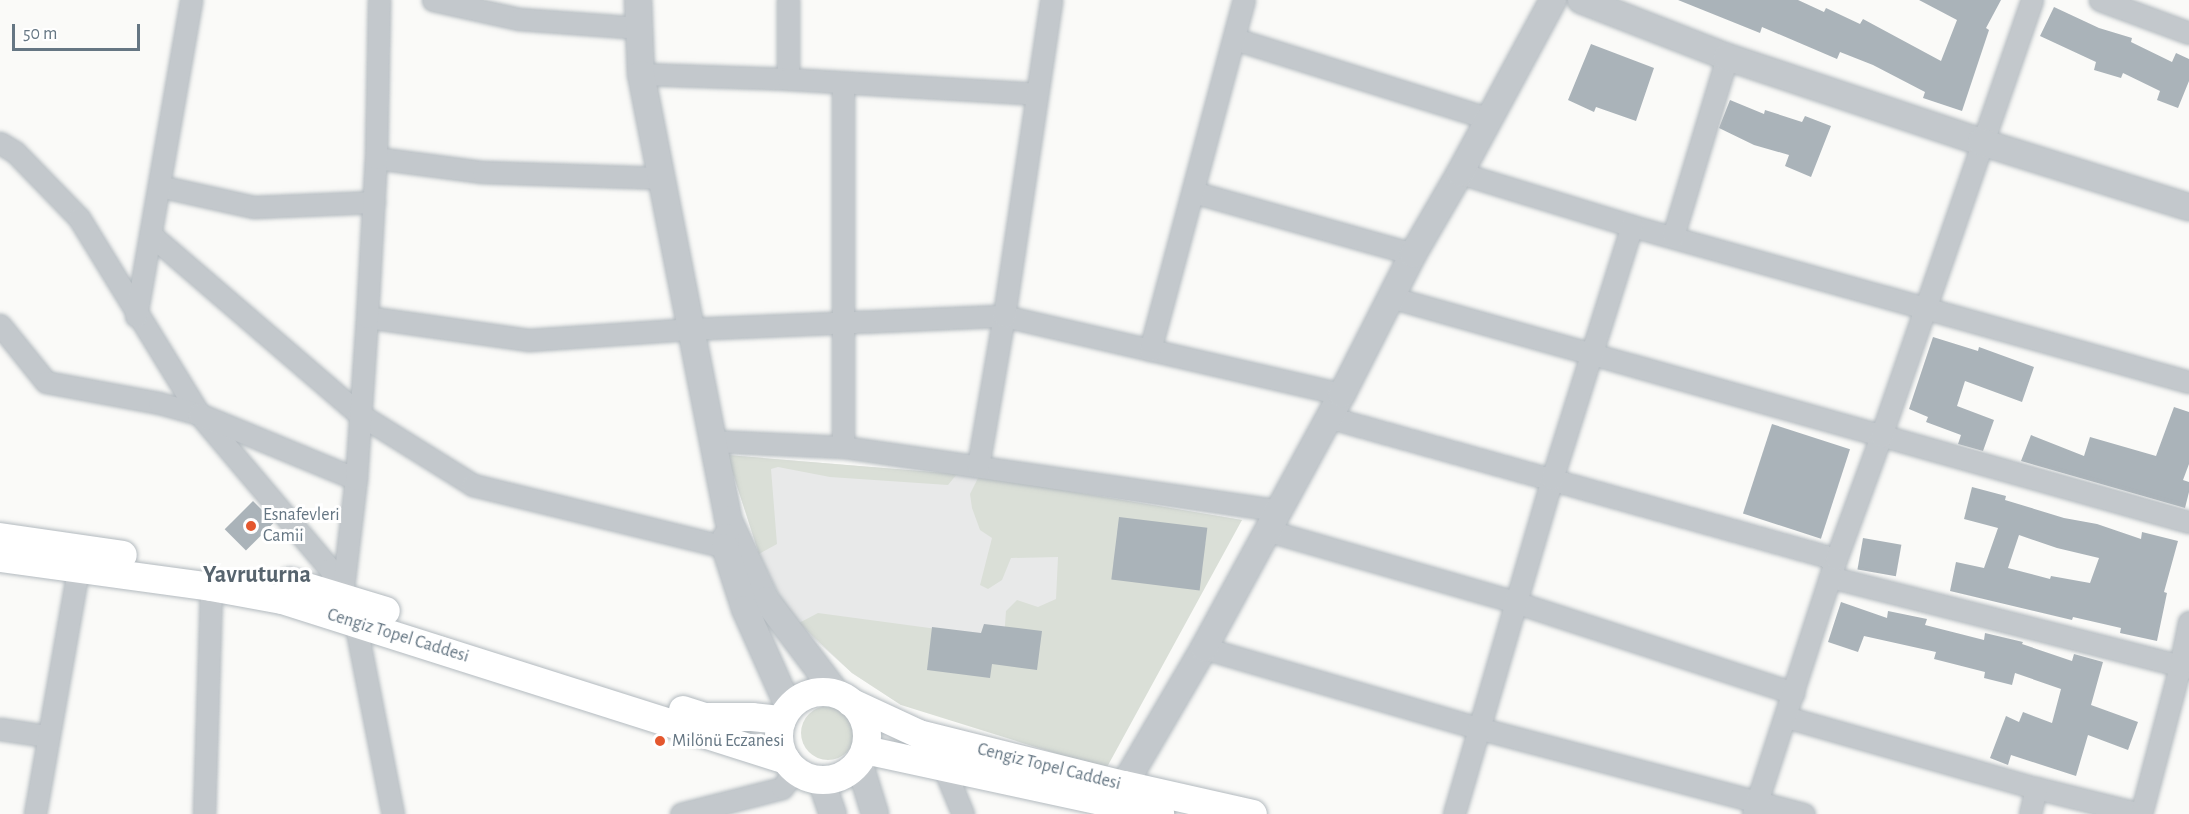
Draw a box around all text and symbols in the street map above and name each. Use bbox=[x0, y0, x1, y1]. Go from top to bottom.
scale bar bbox=[15, 12, 142, 50]
text: 50 m bbox=[23, 25, 57, 43]
place label: Esnafevleri Camii bbox=[263, 505, 340, 548]
marker: Esnafevleri Camii bbox=[244, 519, 258, 533]
district label: Yavruturna bbox=[203, 562, 311, 590]
street label: Cengiz Topel Caddesi bbox=[325, 604, 471, 668]
place label: Milönü Eczanesi bbox=[672, 730, 784, 752]
marker: Milönü Eczanesi bbox=[653, 734, 667, 748]
street label: Cengiz Topel Caddesi bbox=[975, 739, 1123, 795]

